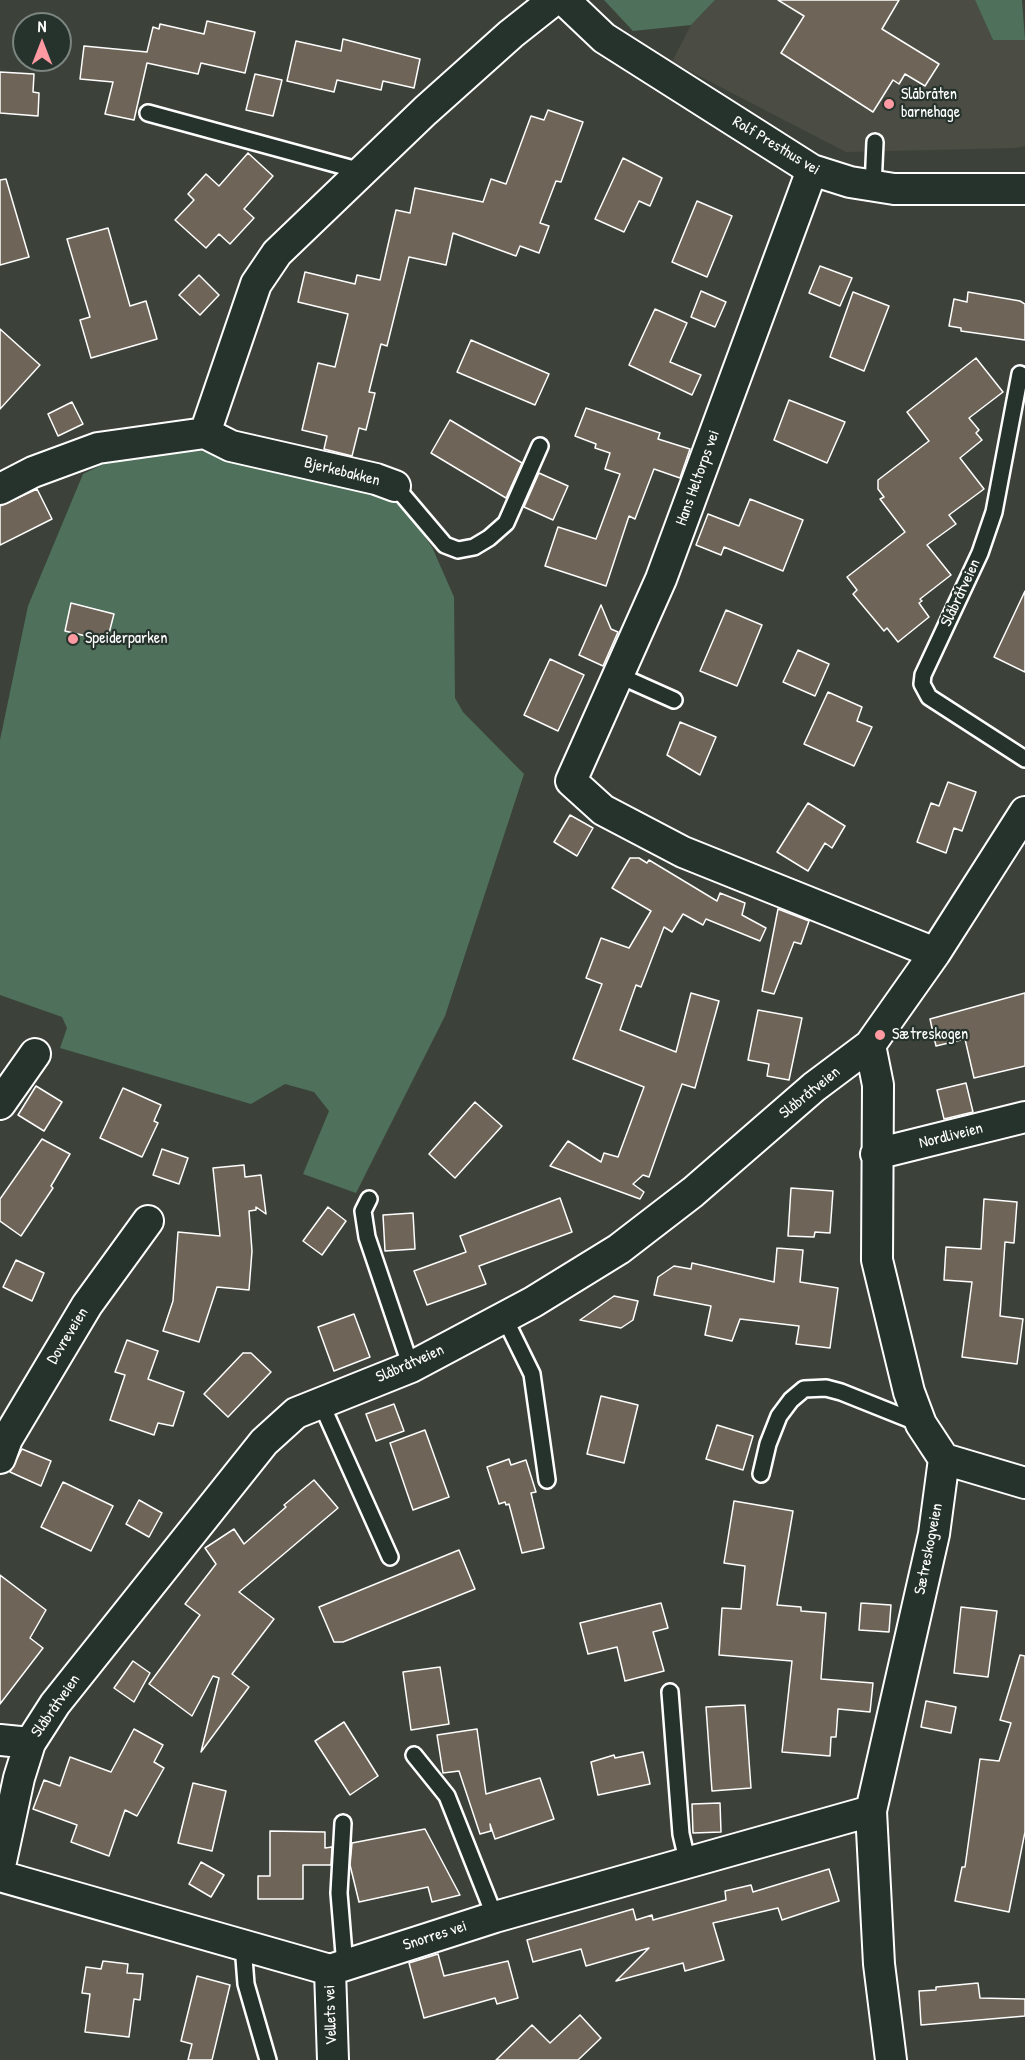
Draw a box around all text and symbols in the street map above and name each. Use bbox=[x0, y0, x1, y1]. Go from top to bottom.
north arrow bbox=[12, 12, 72, 72]
text: N bbox=[38, 15, 46, 37]
place label: Slåbråten barnehage bbox=[901, 85, 960, 123]
marker: Slåbråten barnehage bbox=[882, 97, 896, 111]
street label: Rolf Presthus vei bbox=[729, 112, 823, 180]
street label: Hans Heltorps vei bbox=[672, 428, 724, 528]
street label: Bjerkebakken bbox=[302, 453, 382, 491]
street label: Slåbråtveien bbox=[937, 556, 985, 630]
place label: Speiderparken bbox=[85, 629, 167, 649]
marker: Speiderparken bbox=[66, 632, 80, 646]
place label: Sætreskogen bbox=[892, 1025, 968, 1045]
marker: Sætreskogen bbox=[873, 1028, 887, 1042]
street label: Slåbråtveien bbox=[776, 1063, 844, 1123]
street label: Nordliveien bbox=[917, 1119, 985, 1153]
street label: Dovreveien bbox=[43, 1304, 93, 1368]
street label: Slåbråtveien bbox=[373, 1341, 447, 1387]
street label: Sætreskogveien bbox=[911, 1502, 947, 1596]
street label: Slåbråtveien bbox=[27, 1671, 85, 1741]
street label: Snorres vei bbox=[401, 1917, 469, 1955]
street label: Vellets vei bbox=[320, 1985, 342, 2045]

